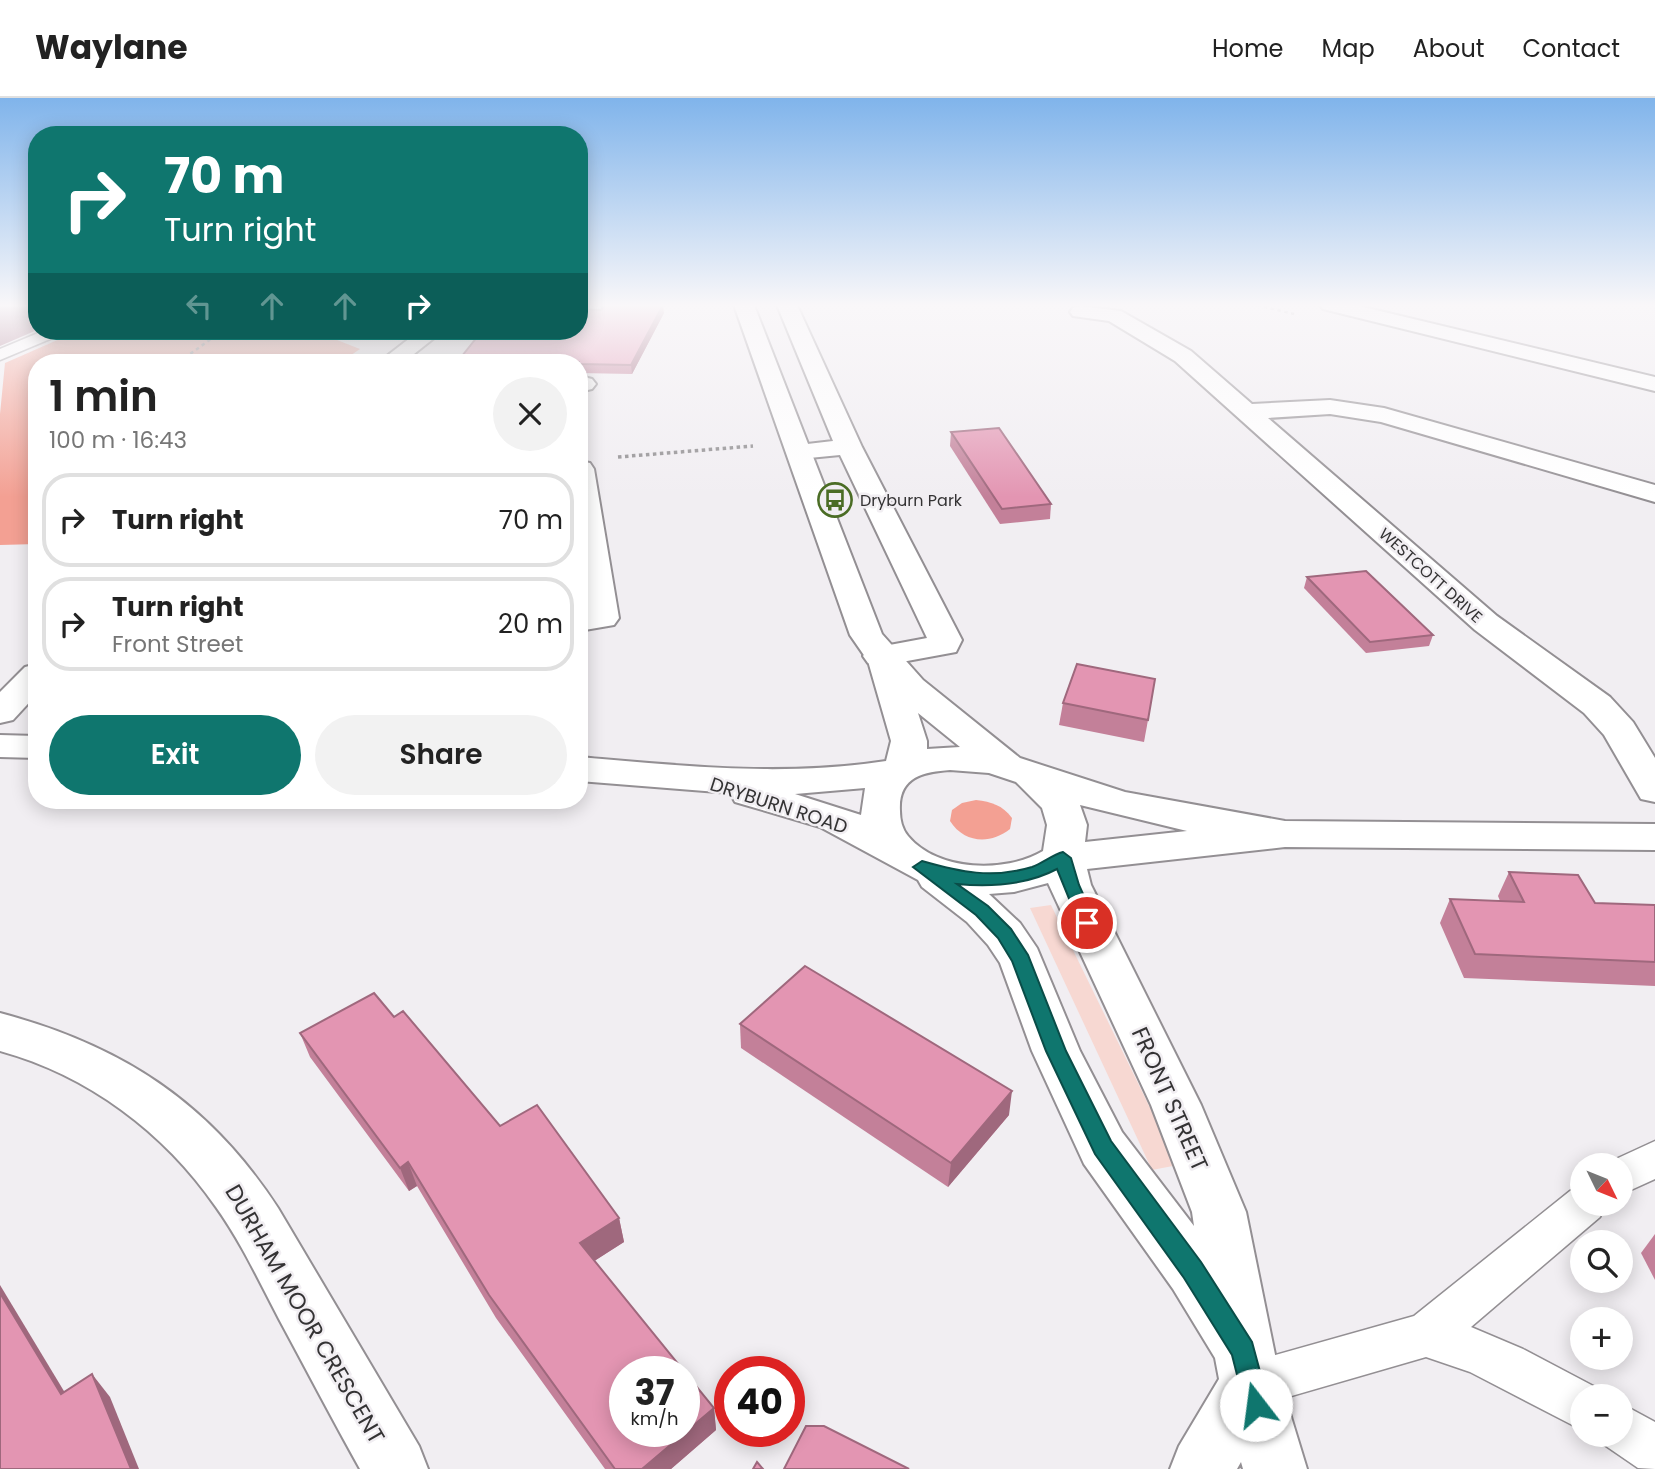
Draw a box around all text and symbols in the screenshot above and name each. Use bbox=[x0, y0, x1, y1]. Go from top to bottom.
text: Waylane bbox=[35, 24, 188, 71]
text: Home bbox=[1212, 32, 1284, 65]
text: Map bbox=[1322, 32, 1375, 65]
text: About bbox=[1413, 32, 1484, 65]
text: Contact bbox=[1522, 32, 1620, 65]
text: 70 m bbox=[164, 142, 284, 210]
icon: right bbox=[49, 154, 140, 245]
text: Turn right bbox=[164, 207, 316, 252]
icon: left bbox=[180, 287, 218, 325]
icon: ahead bbox=[253, 287, 291, 325]
icon: ahead bbox=[326, 287, 364, 325]
icon: right bbox=[399, 287, 437, 325]
text: 1 min bbox=[49, 367, 158, 426]
button: close bbox=[493, 377, 567, 451]
text: 100 m · 16:43 bbox=[49, 424, 187, 456]
bus stop icon: Dryburn Park bbox=[816, 481, 854, 519]
place label: Dryburn Park bbox=[860, 489, 963, 512]
icon: right bbox=[53, 501, 91, 539]
text: Turn right bbox=[112, 502, 244, 538]
text: 70 m bbox=[499, 502, 563, 538]
street label: WESTCOTT DRIVE bbox=[1374, 523, 1488, 628]
text: Turn right bbox=[112, 589, 244, 625]
icon: right bbox=[53, 605, 91, 643]
text: 20 m bbox=[498, 606, 563, 642]
text: Front Street bbox=[112, 628, 243, 660]
button: Exit bbox=[49, 715, 301, 795]
button: Share bbox=[315, 715, 567, 795]
street label: DRYBURN ROAD bbox=[707, 771, 851, 840]
pin bbox=[1057, 893, 1117, 953]
icon: arrive bbox=[1068, 904, 1106, 942]
street label: FRONT STREET bbox=[1124, 1022, 1216, 1176]
north arrow bbox=[1570, 1153, 1633, 1216]
map controls bbox=[1570, 1153, 1633, 1447]
street label: DURHAM MOOR CRESCENT bbox=[218, 1179, 392, 1449]
button: search bbox=[1570, 1230, 1633, 1293]
button: + bbox=[1570, 1307, 1633, 1370]
speed limit sign: 40 bbox=[714, 1356, 805, 1447]
text: 37 bbox=[635, 1368, 674, 1417]
position arrow bbox=[1219, 1368, 1293, 1442]
button: − bbox=[1570, 1384, 1633, 1447]
text: km/h bbox=[631, 1406, 678, 1431]

